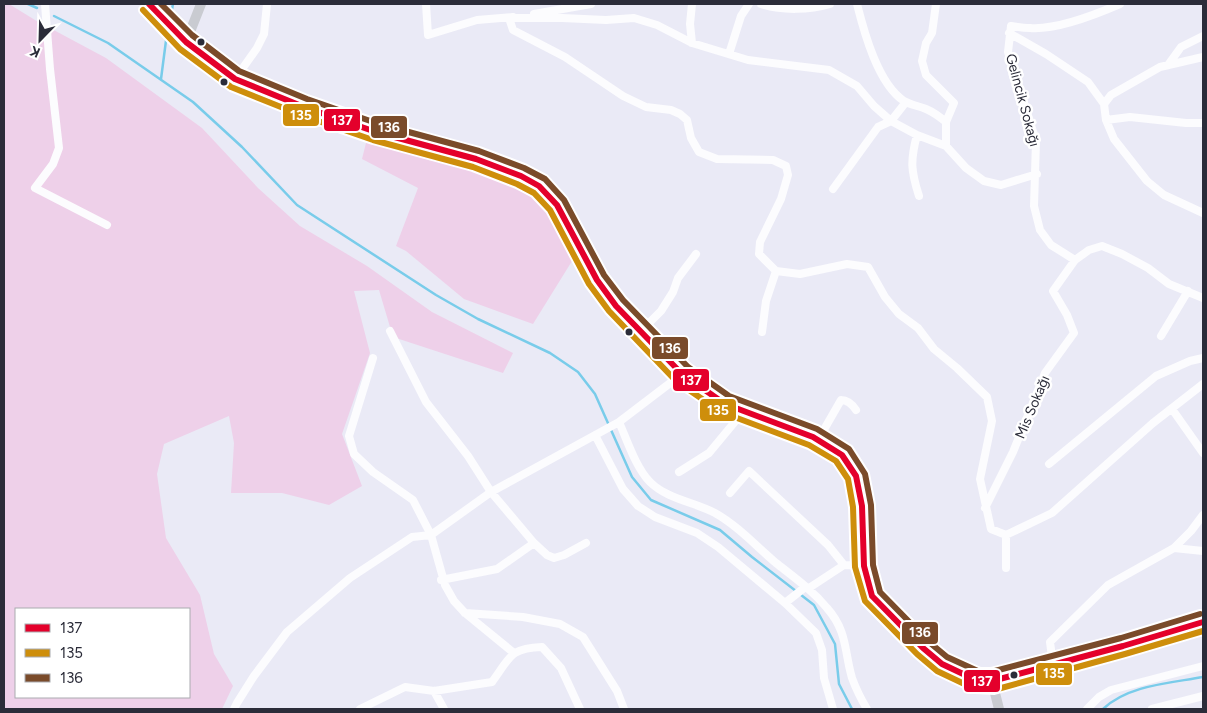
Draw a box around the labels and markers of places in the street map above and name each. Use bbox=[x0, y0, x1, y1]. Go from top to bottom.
unlabelled marker bbox=[196, 37, 206, 47]
unlabelled marker bbox=[219, 77, 229, 87]
unlabelled marker bbox=[624, 327, 634, 337]
unlabelled marker bbox=[1009, 670, 1019, 680]

